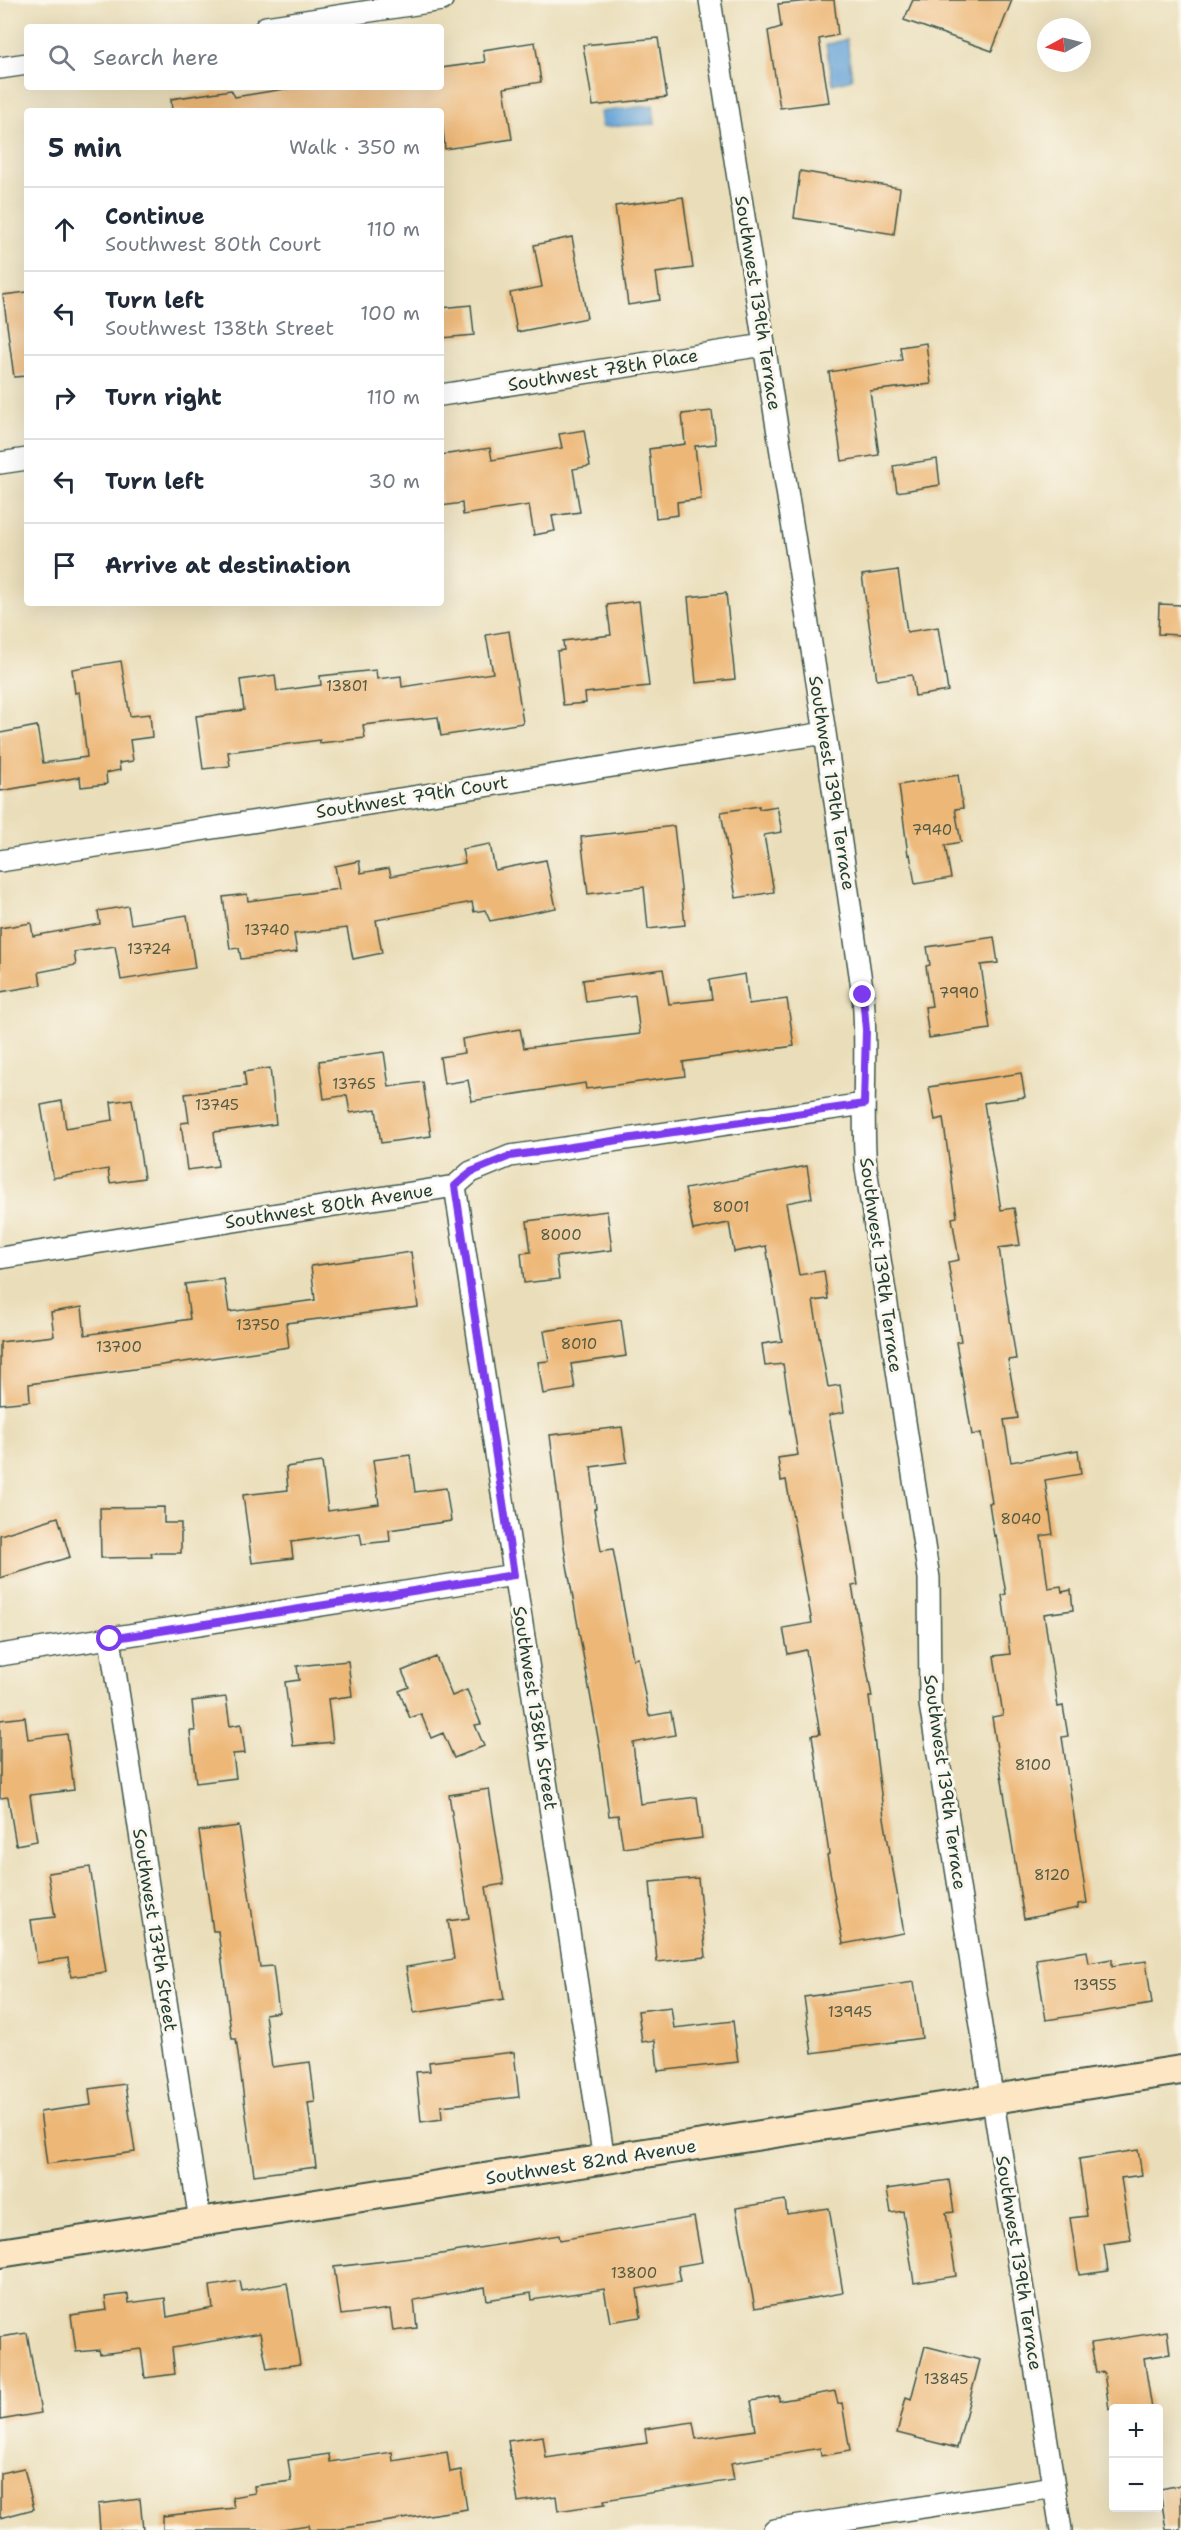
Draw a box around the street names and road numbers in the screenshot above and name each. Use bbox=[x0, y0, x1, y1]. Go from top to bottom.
street label: Southwest 139th Terrace bbox=[729, 194, 787, 412]
street label: Southwest 78th Place bbox=[506, 343, 700, 397]
street label: Southwest 139th Terrace bbox=[803, 674, 861, 892]
street label: Southwest 79th Court bbox=[314, 770, 510, 824]
street label: Southwest 139th Terrace bbox=[854, 1156, 908, 1374]
street label: Southwest 80th Avenue bbox=[223, 1178, 435, 1234]
street label: Southwest 138th Street bbox=[507, 1604, 563, 1812]
street label: Southwest 139th Terrace bbox=[918, 1673, 972, 1891]
street label: Southwest 137th Street bbox=[127, 1827, 183, 2033]
street label: Southwest 82nd Avenue bbox=[484, 2134, 698, 2190]
street label: Southwest 139th Terrace bbox=[990, 2154, 1048, 2372]

